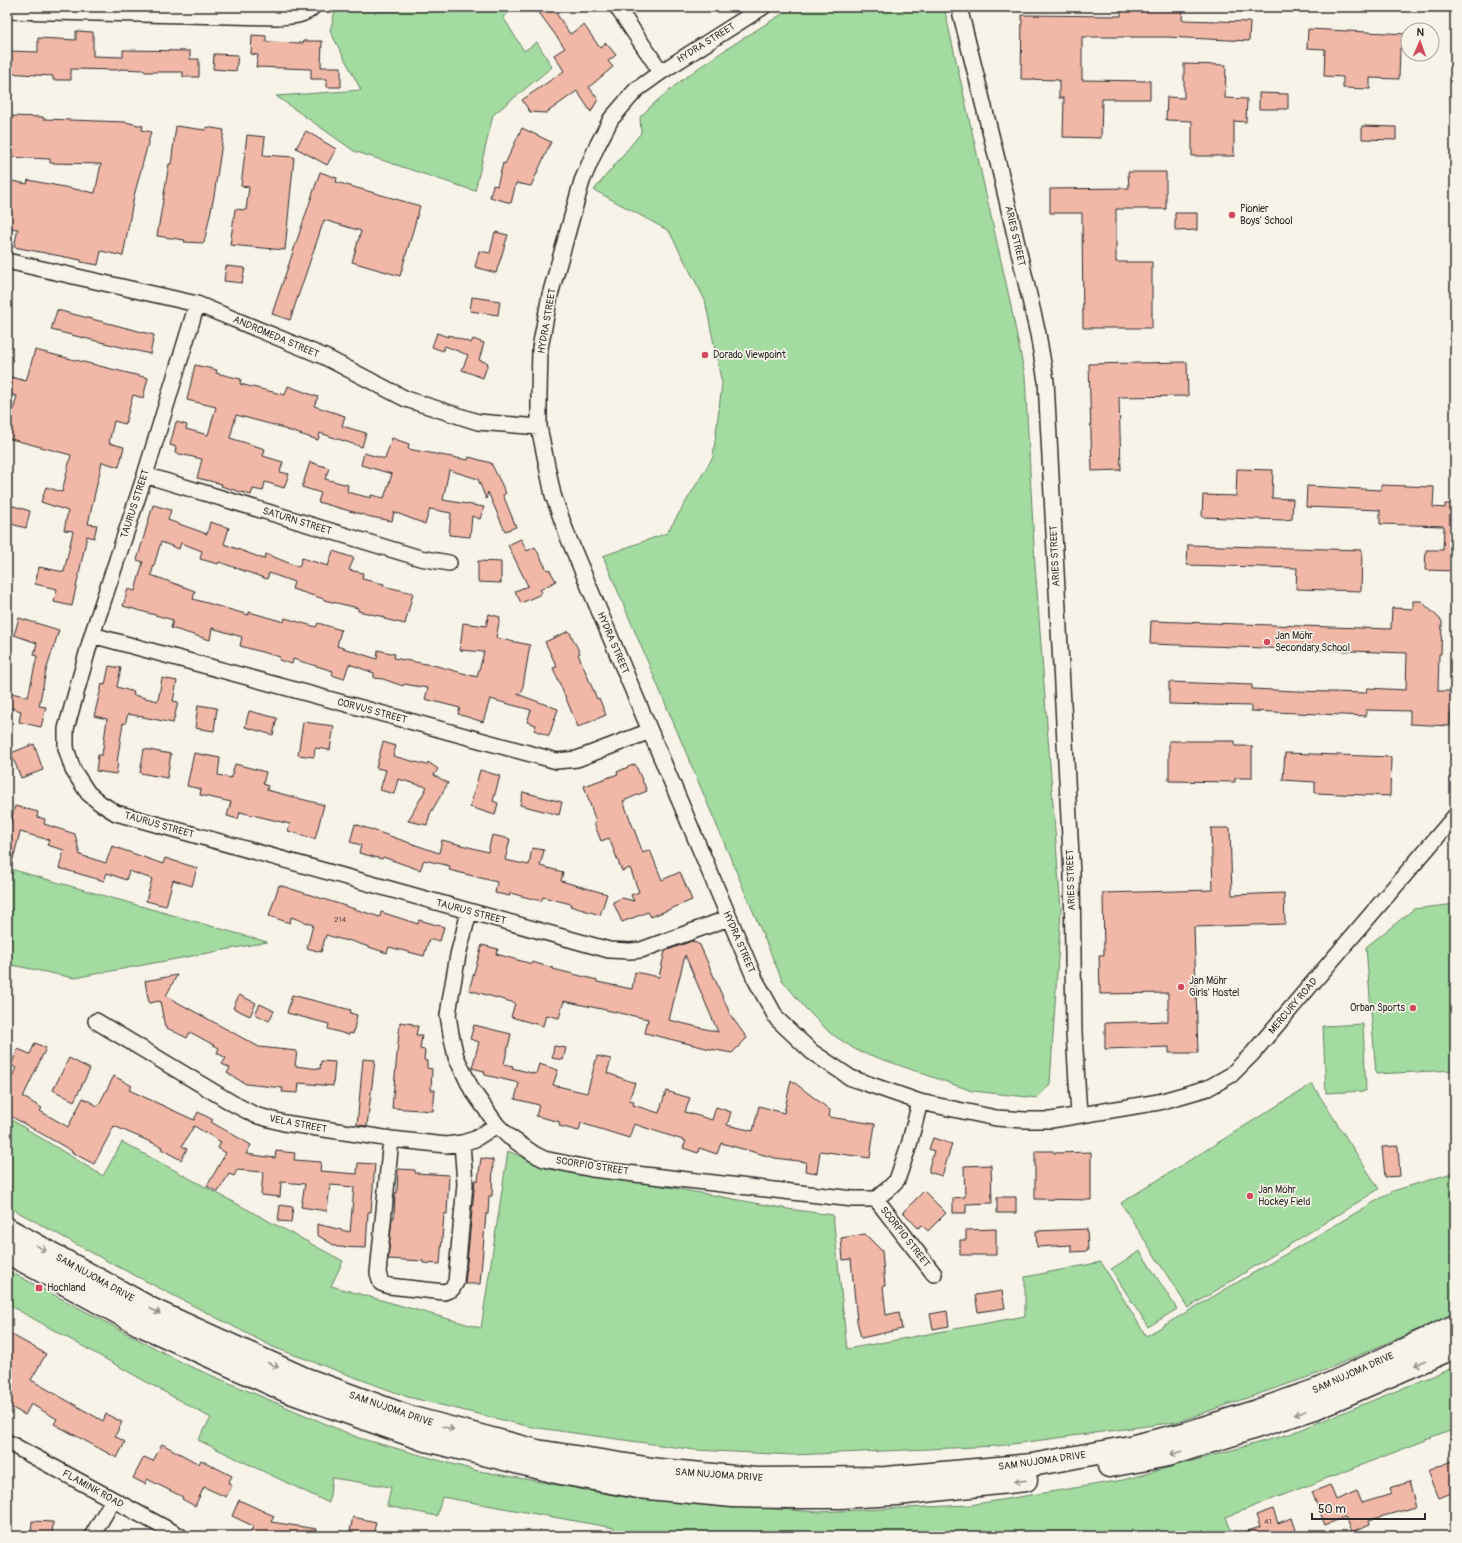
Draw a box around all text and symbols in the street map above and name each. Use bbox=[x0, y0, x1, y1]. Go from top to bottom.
street label: HYDRA STREET bbox=[675, 20, 738, 66]
north arrow bbox=[1400, 22, 1440, 62]
text: N bbox=[1416, 26, 1425, 39]
place label: Pionier Boys' School bbox=[1240, 203, 1293, 227]
street label: ARIES STREET bbox=[1002, 205, 1028, 268]
marker: Pionier Boys' School bbox=[1227, 210, 1237, 220]
street label: HYDRA STREET bbox=[535, 287, 559, 355]
street label: ANDROMEDA STREET bbox=[231, 313, 321, 361]
place label: Dorado Viewpoint bbox=[713, 349, 787, 361]
marker: Dorado Viewpoint bbox=[700, 350, 710, 360]
street label: TAURUS STREET bbox=[118, 468, 152, 540]
street label: SATURN STREET bbox=[261, 505, 333, 537]
street label: ARIES STREET bbox=[1047, 525, 1063, 587]
street label: HYDRA STREET bbox=[595, 610, 632, 676]
place label: Jan Möhr Secondary School bbox=[1275, 630, 1350, 654]
marker: Jan Möhr Secondary School bbox=[1262, 637, 1272, 647]
street label: CORVUS STREET bbox=[336, 696, 409, 726]
street label: TAURUS STREET bbox=[123, 809, 196, 841]
street label: ARIES STREET bbox=[1064, 849, 1078, 911]
street label: TAURUS STREET bbox=[435, 897, 508, 927]
street label: HYDRA STREET bbox=[721, 909, 758, 975]
house number: 214 bbox=[334, 915, 346, 924]
place label: Jan Möhr Girls' Hostel bbox=[1189, 975, 1240, 999]
street label: MERCURY ROAD bbox=[1266, 975, 1320, 1037]
marker: Jan Möhr Girls' Hostel bbox=[1176, 982, 1186, 992]
place label: Orban Sports bbox=[1350, 1002, 1406, 1014]
marker: Orban Sports bbox=[1408, 1003, 1418, 1013]
street label: VELA STREET bbox=[268, 1113, 328, 1136]
street label: SCORPIO STREET bbox=[555, 1154, 630, 1178]
place label: Jan Möhr Hockey Field bbox=[1258, 1184, 1310, 1208]
marker: Jan Möhr Hockey Field bbox=[1245, 1191, 1255, 1201]
street label: SCORPIO STREET bbox=[878, 1204, 933, 1270]
one-way arrow bbox=[35, 1245, 47, 1253]
street label: SAM NUJOMA DRIVE bbox=[54, 1251, 136, 1305]
place label: Hochland bbox=[47, 1282, 86, 1294]
marker: Hochland bbox=[34, 1283, 44, 1293]
one-way arrow bbox=[149, 1307, 161, 1315]
street label: SAM NUJOMA DRIVE bbox=[1310, 1350, 1396, 1396]
one-way arrow bbox=[1414, 1360, 1426, 1367]
one-way arrow bbox=[267, 1362, 279, 1369]
street label: SAM NUJOMA DRIVE bbox=[347, 1389, 435, 1429]
one-way arrow bbox=[1293, 1410, 1306, 1417]
one-way arrow bbox=[441, 1424, 454, 1432]
street label: SAM NUJOMA DRIVE bbox=[998, 1449, 1086, 1473]
one-way arrow bbox=[1169, 1450, 1182, 1457]
street label: SAM NUJOMA DRIVE bbox=[675, 1466, 763, 1484]
street label: FLAMINK ROAD bbox=[60, 1467, 126, 1511]
one-way arrow bbox=[1014, 1477, 1027, 1485]
scale bar bbox=[1312, 1495, 1425, 1521]
text: 50 m bbox=[1318, 1502, 1346, 1517]
house number: 41 bbox=[1264, 1517, 1272, 1526]

